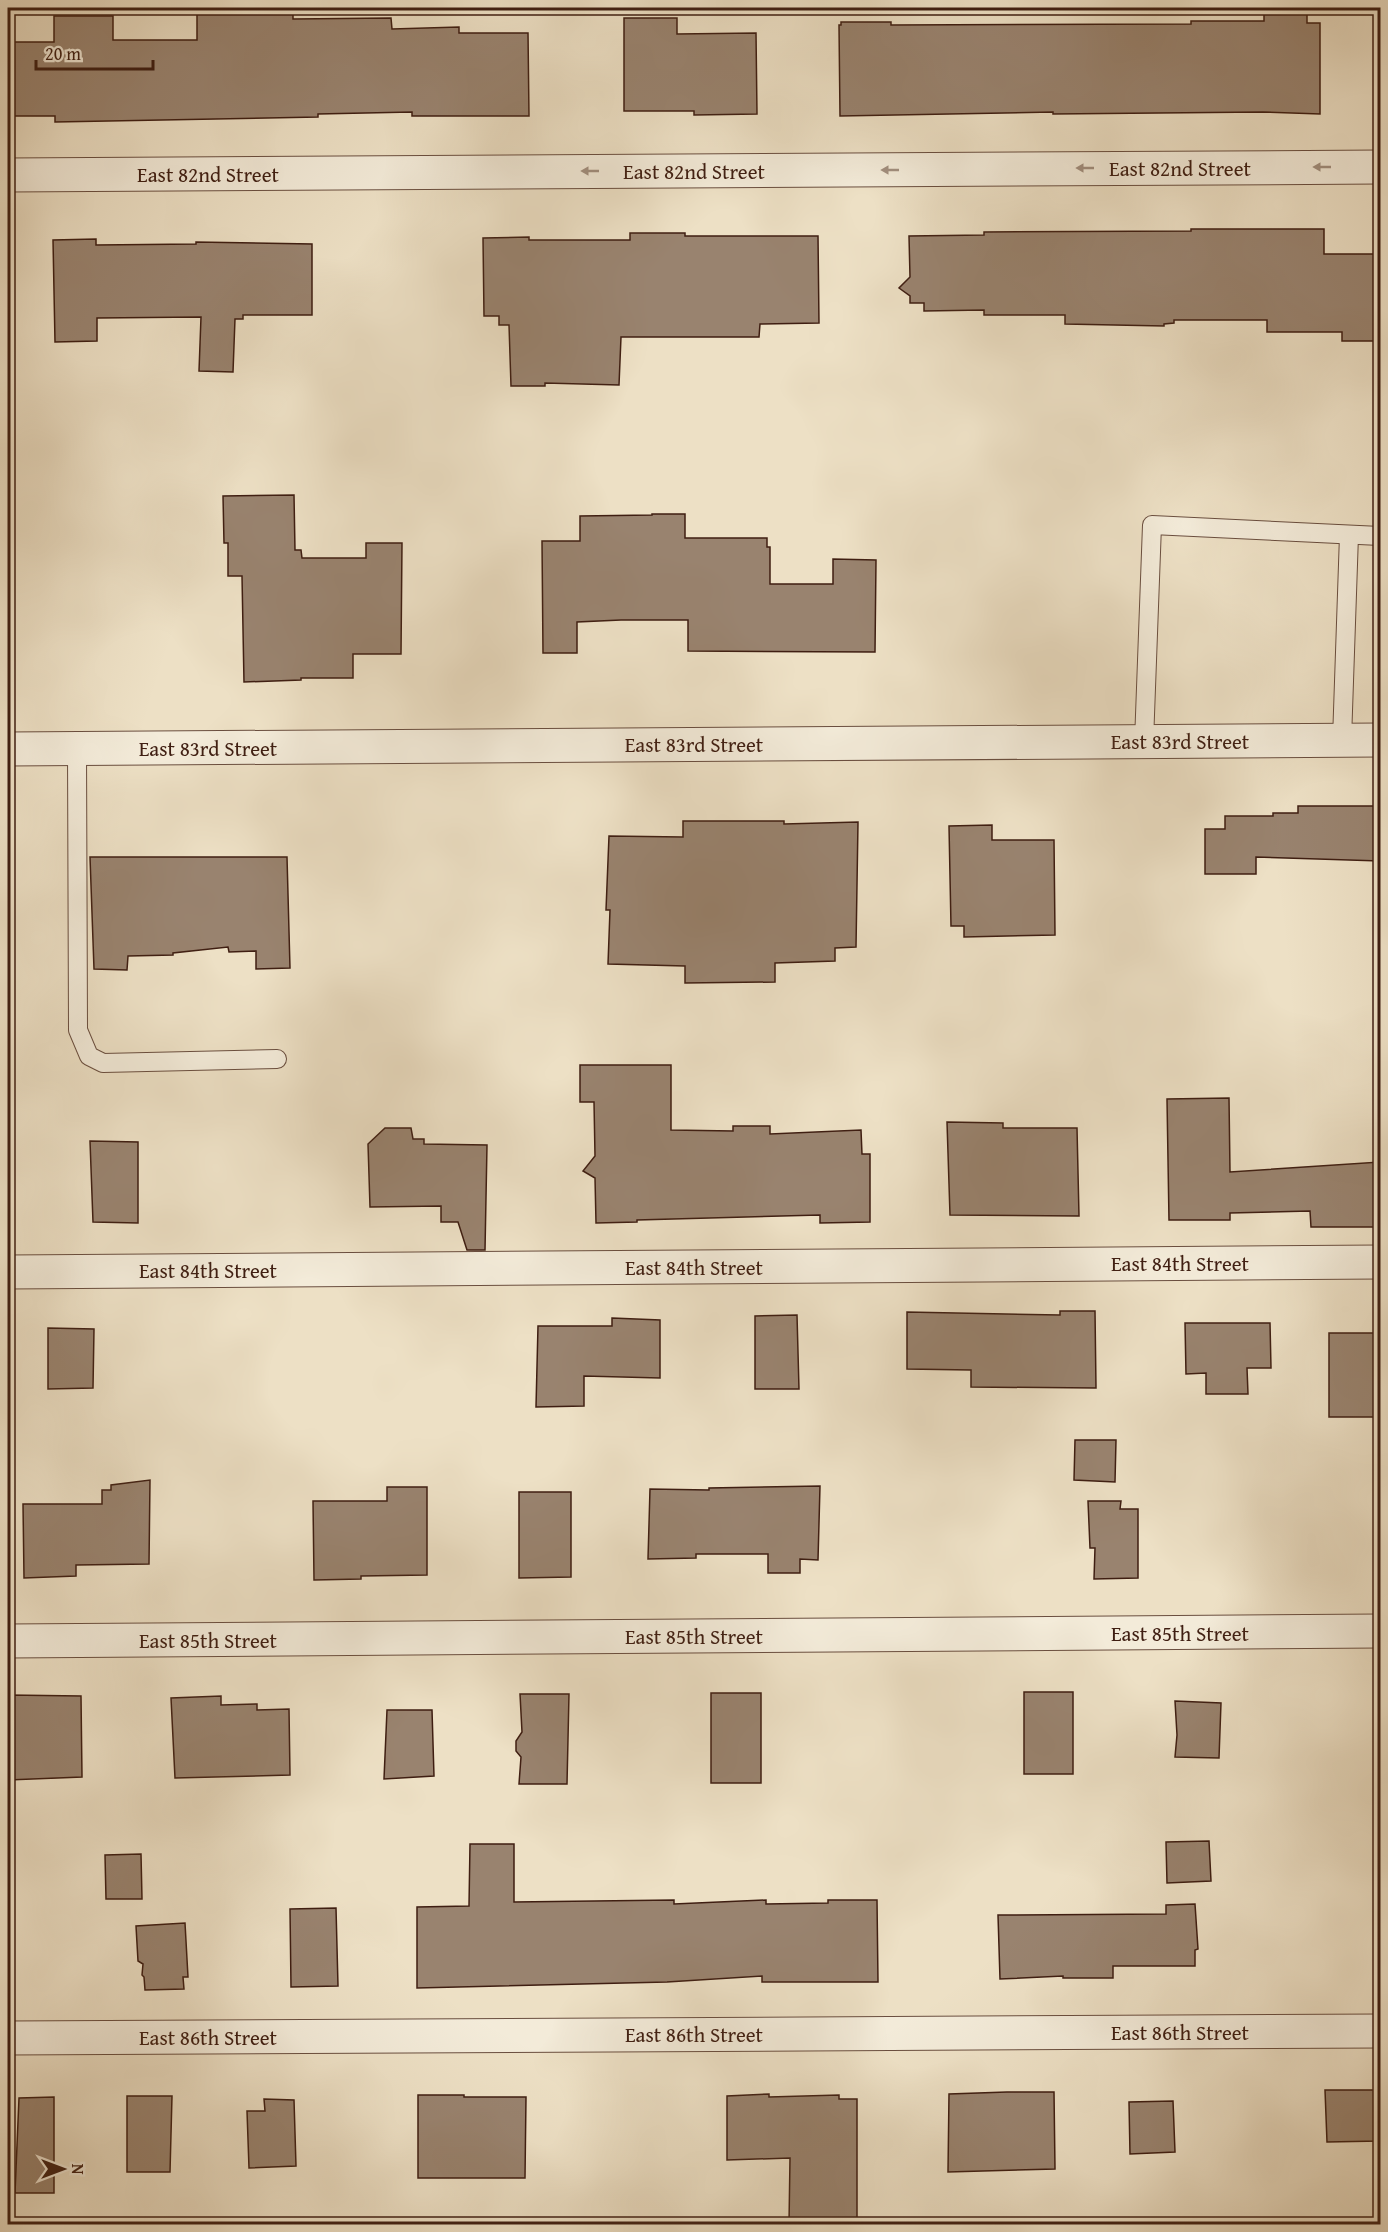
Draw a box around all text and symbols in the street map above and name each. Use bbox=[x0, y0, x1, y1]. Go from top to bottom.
scale bar bbox=[36, 33, 153, 71]
text: 20 m bbox=[45, 40, 81, 67]
street label: East 82nd Street bbox=[1109, 153, 1252, 184]
street label: East 82nd Street bbox=[623, 156, 766, 187]
street label: East 82nd Street bbox=[137, 159, 280, 190]
one-way arrow bbox=[1313, 162, 1332, 172]
one-way arrow bbox=[1076, 163, 1095, 173]
one-way arrow bbox=[881, 165, 900, 175]
one-way arrow bbox=[581, 166, 600, 176]
street label: East 83rd Street bbox=[1111, 726, 1250, 757]
street label: East 83rd Street bbox=[625, 729, 764, 760]
street label: East 83rd Street bbox=[139, 733, 278, 764]
street label: East 84th Street bbox=[1111, 1248, 1250, 1279]
street label: East 84th Street bbox=[625, 1252, 764, 1283]
street label: East 84th Street bbox=[139, 1255, 278, 1286]
street label: East 85th Street bbox=[1111, 1618, 1250, 1649]
street label: East 85th Street bbox=[625, 1621, 764, 1652]
street label: East 85th Street bbox=[139, 1625, 278, 1656]
street label: East 86th Street bbox=[1111, 2017, 1250, 2048]
street label: East 86th Street bbox=[625, 2019, 764, 2050]
street label: East 86th Street bbox=[139, 2022, 278, 2053]
north arrow bbox=[33, 2139, 93, 2199]
text: N bbox=[66, 2164, 90, 2175]

